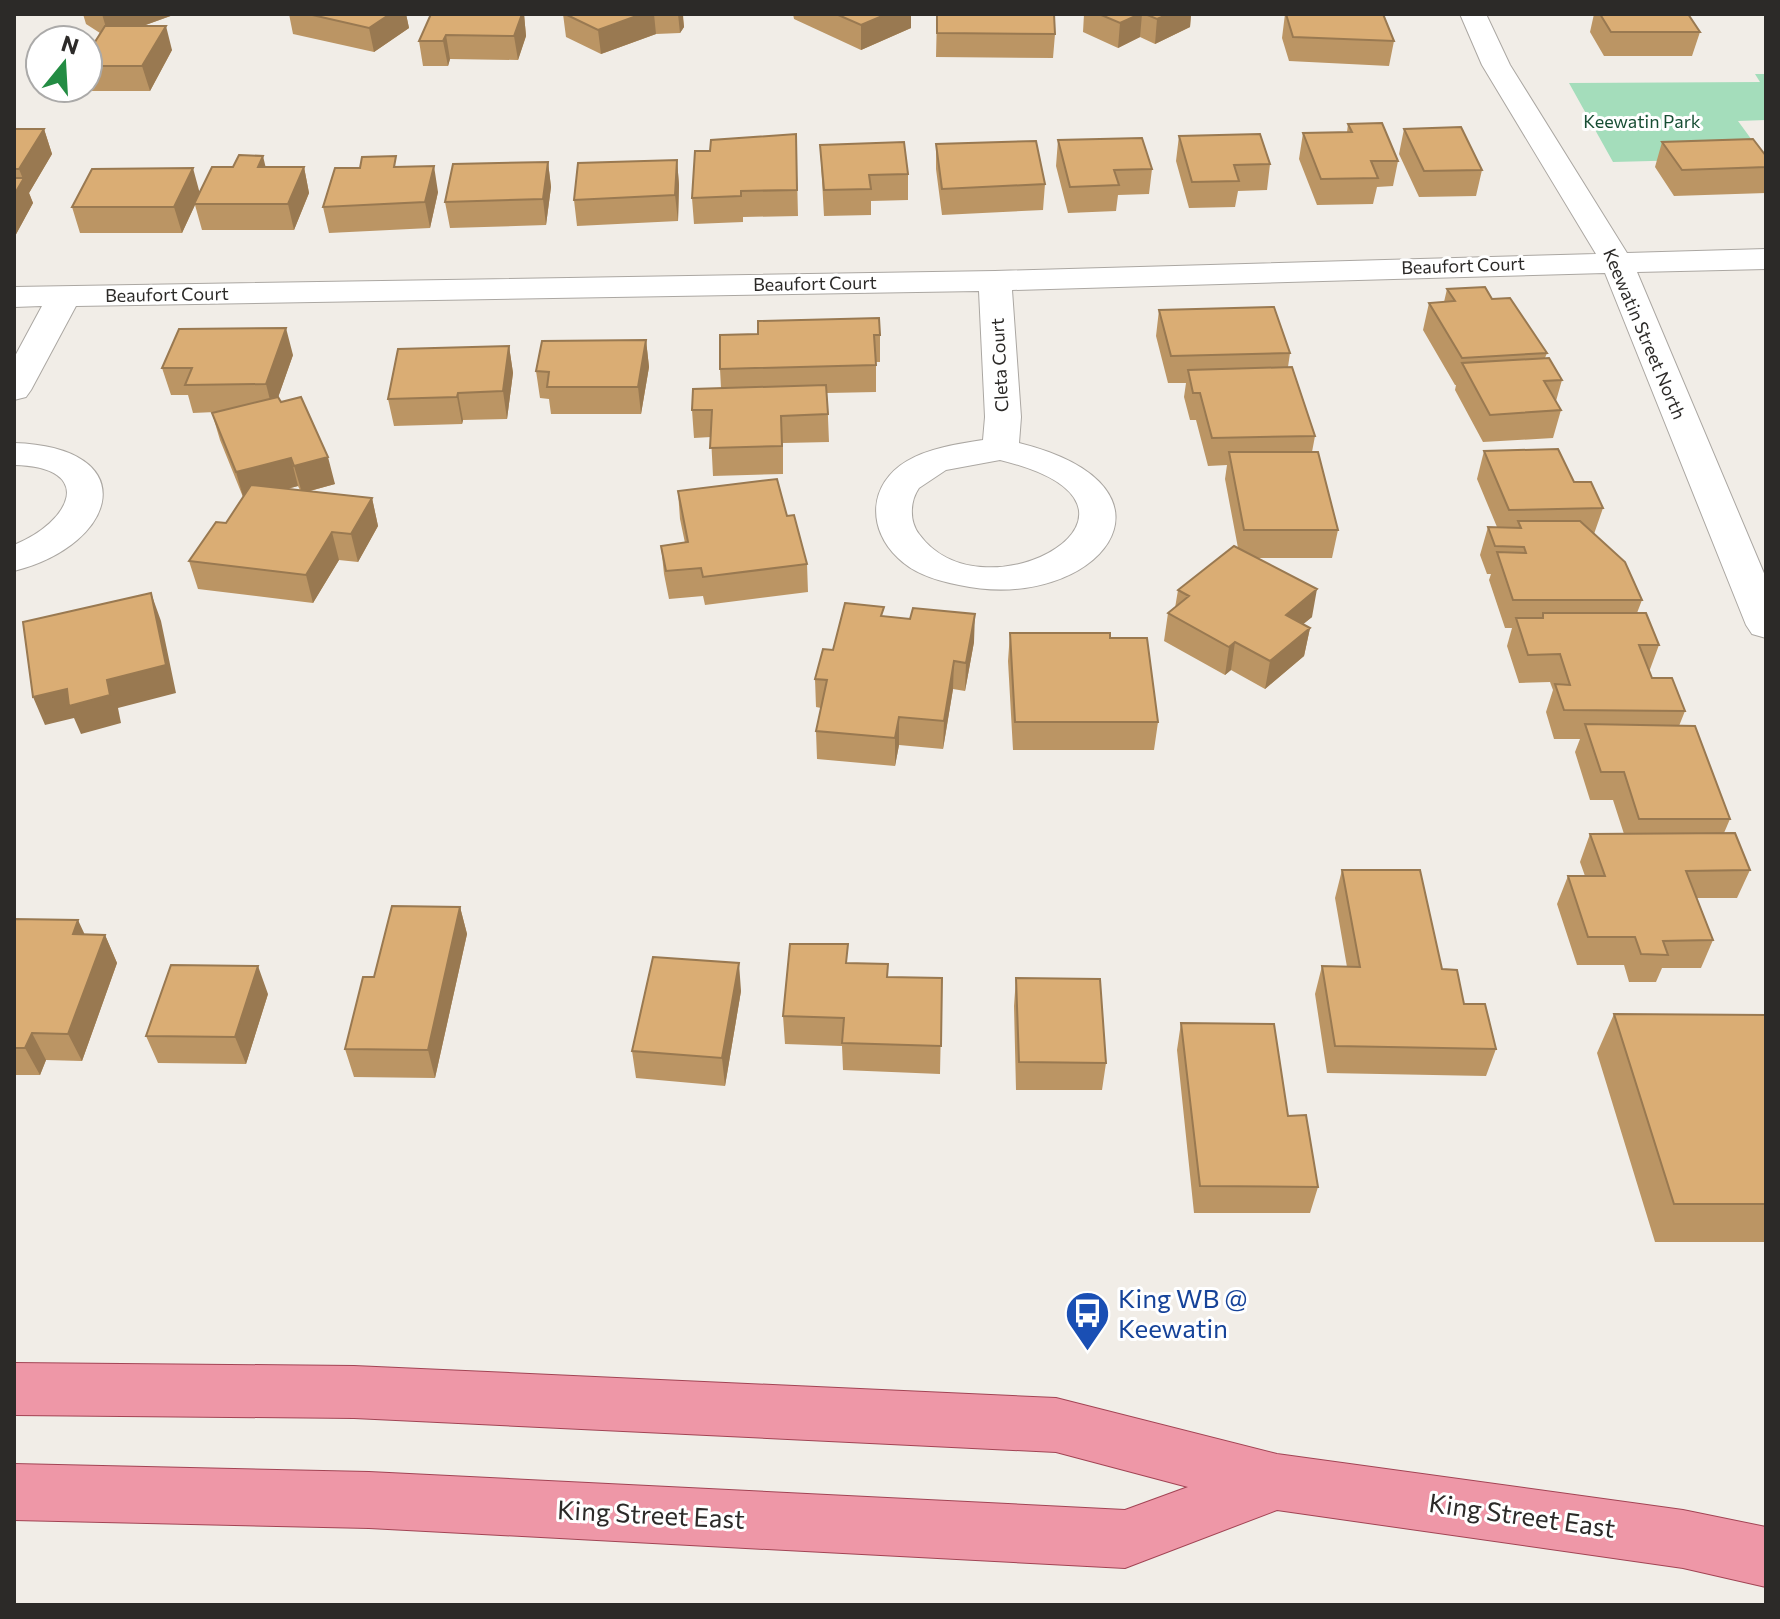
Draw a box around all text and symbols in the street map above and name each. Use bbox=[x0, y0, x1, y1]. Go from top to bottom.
north arrow bbox=[24, 24, 104, 104]
text: N bbox=[58, 29, 82, 60]
park label: Keewatin Park bbox=[1583, 110, 1701, 132]
street label: Keewatin Street North bbox=[1599, 245, 1691, 422]
street label: Beaufort Court bbox=[1401, 252, 1525, 278]
street label: Beaufort Court bbox=[753, 271, 877, 295]
street label: Beaufort Court bbox=[105, 282, 229, 306]
street label: Cleta Court bbox=[986, 317, 1012, 413]
place label: King WB @ Keewatin bbox=[1118, 1282, 1247, 1343]
bus stop icon: King WB @ Keewatin bbox=[1063, 1290, 1111, 1353]
street label: King Street East bbox=[1427, 1486, 1617, 1543]
street label: King Street East bbox=[556, 1493, 746, 1534]

